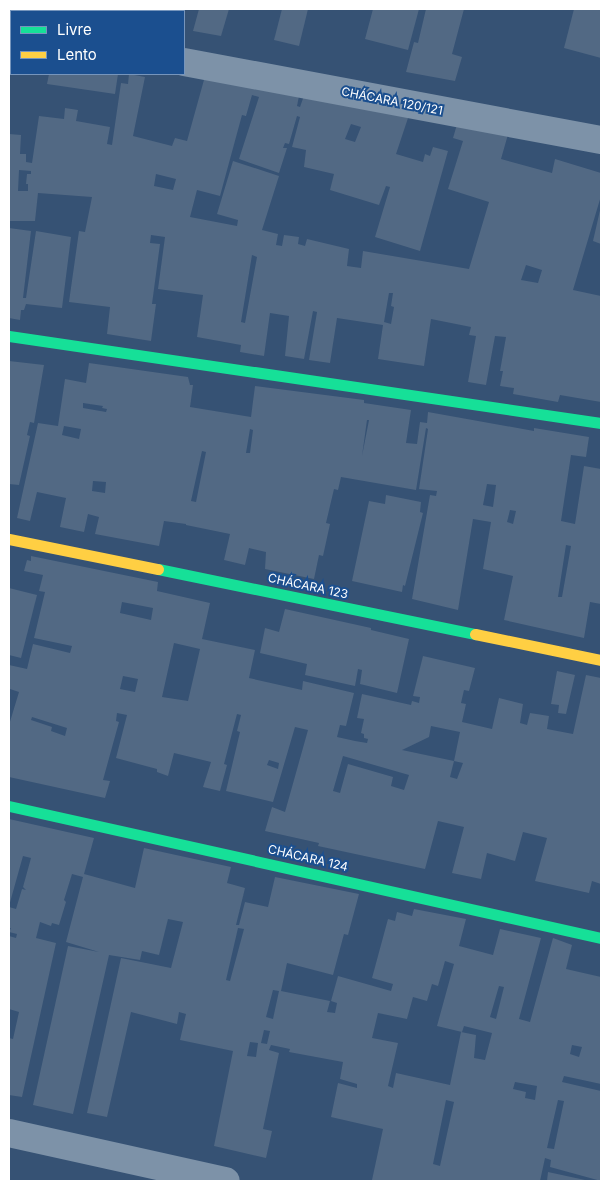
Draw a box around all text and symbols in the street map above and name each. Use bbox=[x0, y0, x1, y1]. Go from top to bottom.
legend bbox=[10, 10, 185, 75]
text: Livre bbox=[57, 20, 92, 39]
text: Lento bbox=[57, 45, 97, 64]
street label: CHÁCARA 120/121 bbox=[340, 84, 444, 118]
street label: CHÁCARA 123 bbox=[267, 571, 349, 601]
street label: CHÁCARA 124 bbox=[267, 842, 349, 874]

